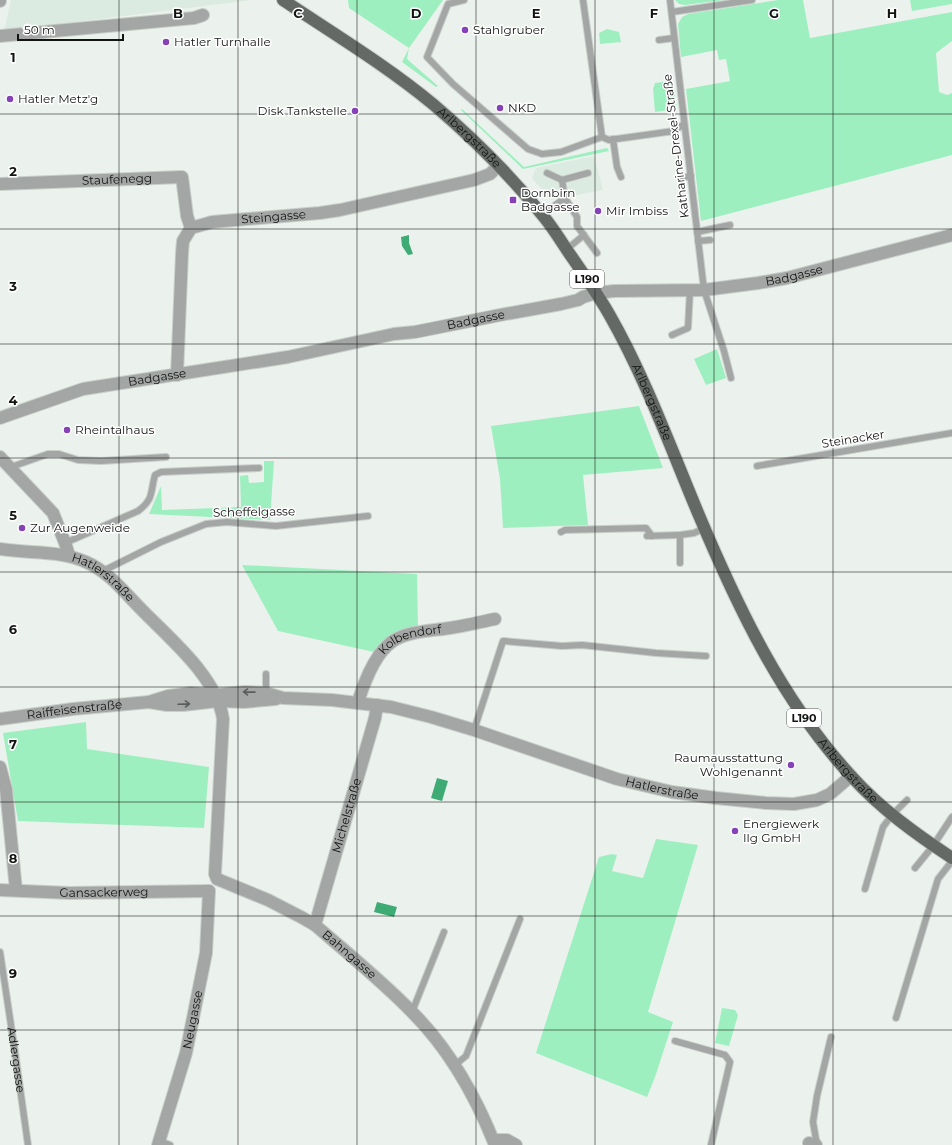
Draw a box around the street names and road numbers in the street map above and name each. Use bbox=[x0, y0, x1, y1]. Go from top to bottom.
street label: Katharine-Drexel-Straße bbox=[659, 73, 692, 219]
street label: Arlbergstraße bbox=[435, 103, 505, 171]
street label: Staufenegg bbox=[81, 170, 152, 188]
street label: Steingasse bbox=[241, 206, 306, 227]
street label: Badgasse bbox=[764, 261, 824, 289]
road number: L190 bbox=[570, 270, 604, 288]
street label: Badgasse bbox=[446, 306, 506, 332]
street label: Arlbergstraße bbox=[629, 361, 676, 443]
street label: Badgasse bbox=[127, 365, 187, 389]
street label: Steinacker bbox=[820, 426, 886, 451]
street label: Scheffelgasse bbox=[213, 503, 295, 520]
street label: Hatlerstraße bbox=[70, 549, 138, 604]
street label: Kolbendorf bbox=[375, 621, 443, 657]
street label: Raiffeisenstraße bbox=[26, 697, 123, 722]
road number: L190 bbox=[787, 709, 821, 727]
street label: Arlbergstraße bbox=[815, 735, 881, 806]
street label: Hatlerstraße bbox=[624, 773, 700, 803]
street label: Michelstraße bbox=[328, 776, 364, 855]
street label: Gansackerweg bbox=[59, 884, 149, 900]
street label: Bahngasse bbox=[319, 927, 380, 982]
street label: Neugasse bbox=[179, 989, 205, 1050]
street label: Adlergasse bbox=[4, 1026, 29, 1094]

